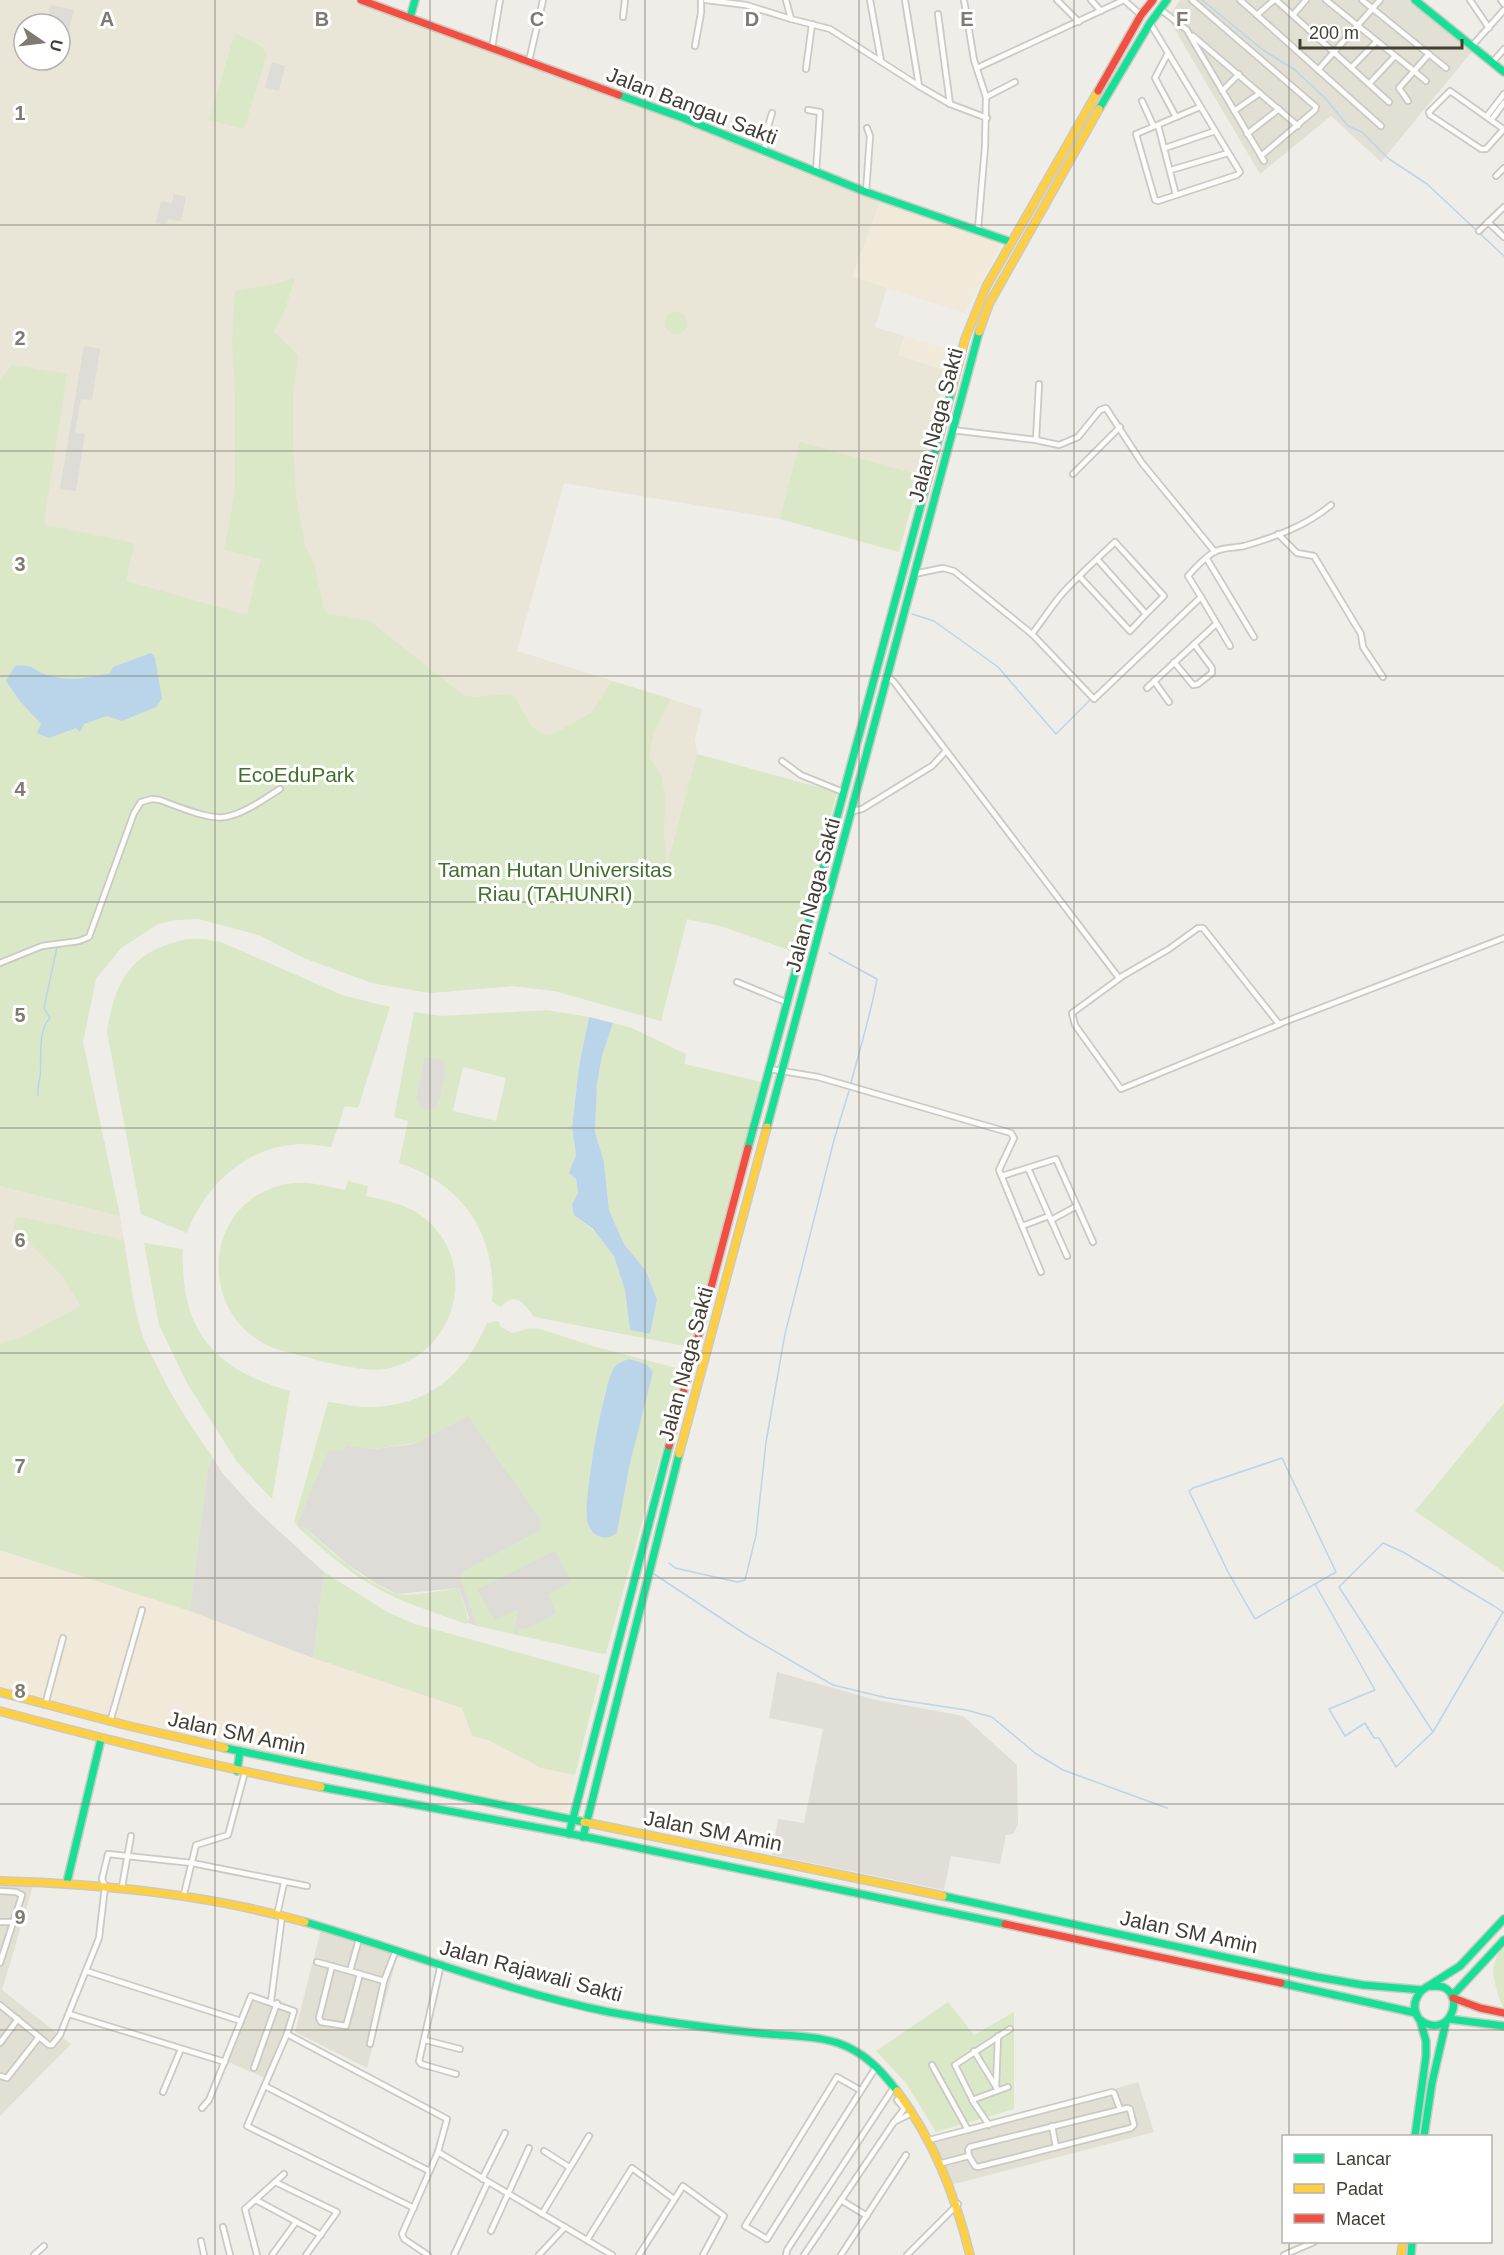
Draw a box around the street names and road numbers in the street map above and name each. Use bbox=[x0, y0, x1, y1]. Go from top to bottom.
street label: Jalan Bangau Sakti bbox=[604, 62, 781, 149]
street label: Jalan Naga Sakti bbox=[904, 345, 967, 505]
street label: Jalan Naga Sakti bbox=[781, 815, 844, 975]
street label: Jalan Naga Sakti bbox=[654, 1284, 717, 1444]
street label: Jalan SM Amin bbox=[166, 1707, 308, 1758]
street label: Jalan SM Amin bbox=[642, 1806, 784, 1855]
street label: Jalan SM Amin bbox=[1118, 1906, 1260, 1957]
street label: Jalan Rajawali Sakti bbox=[437, 1935, 625, 2006]

